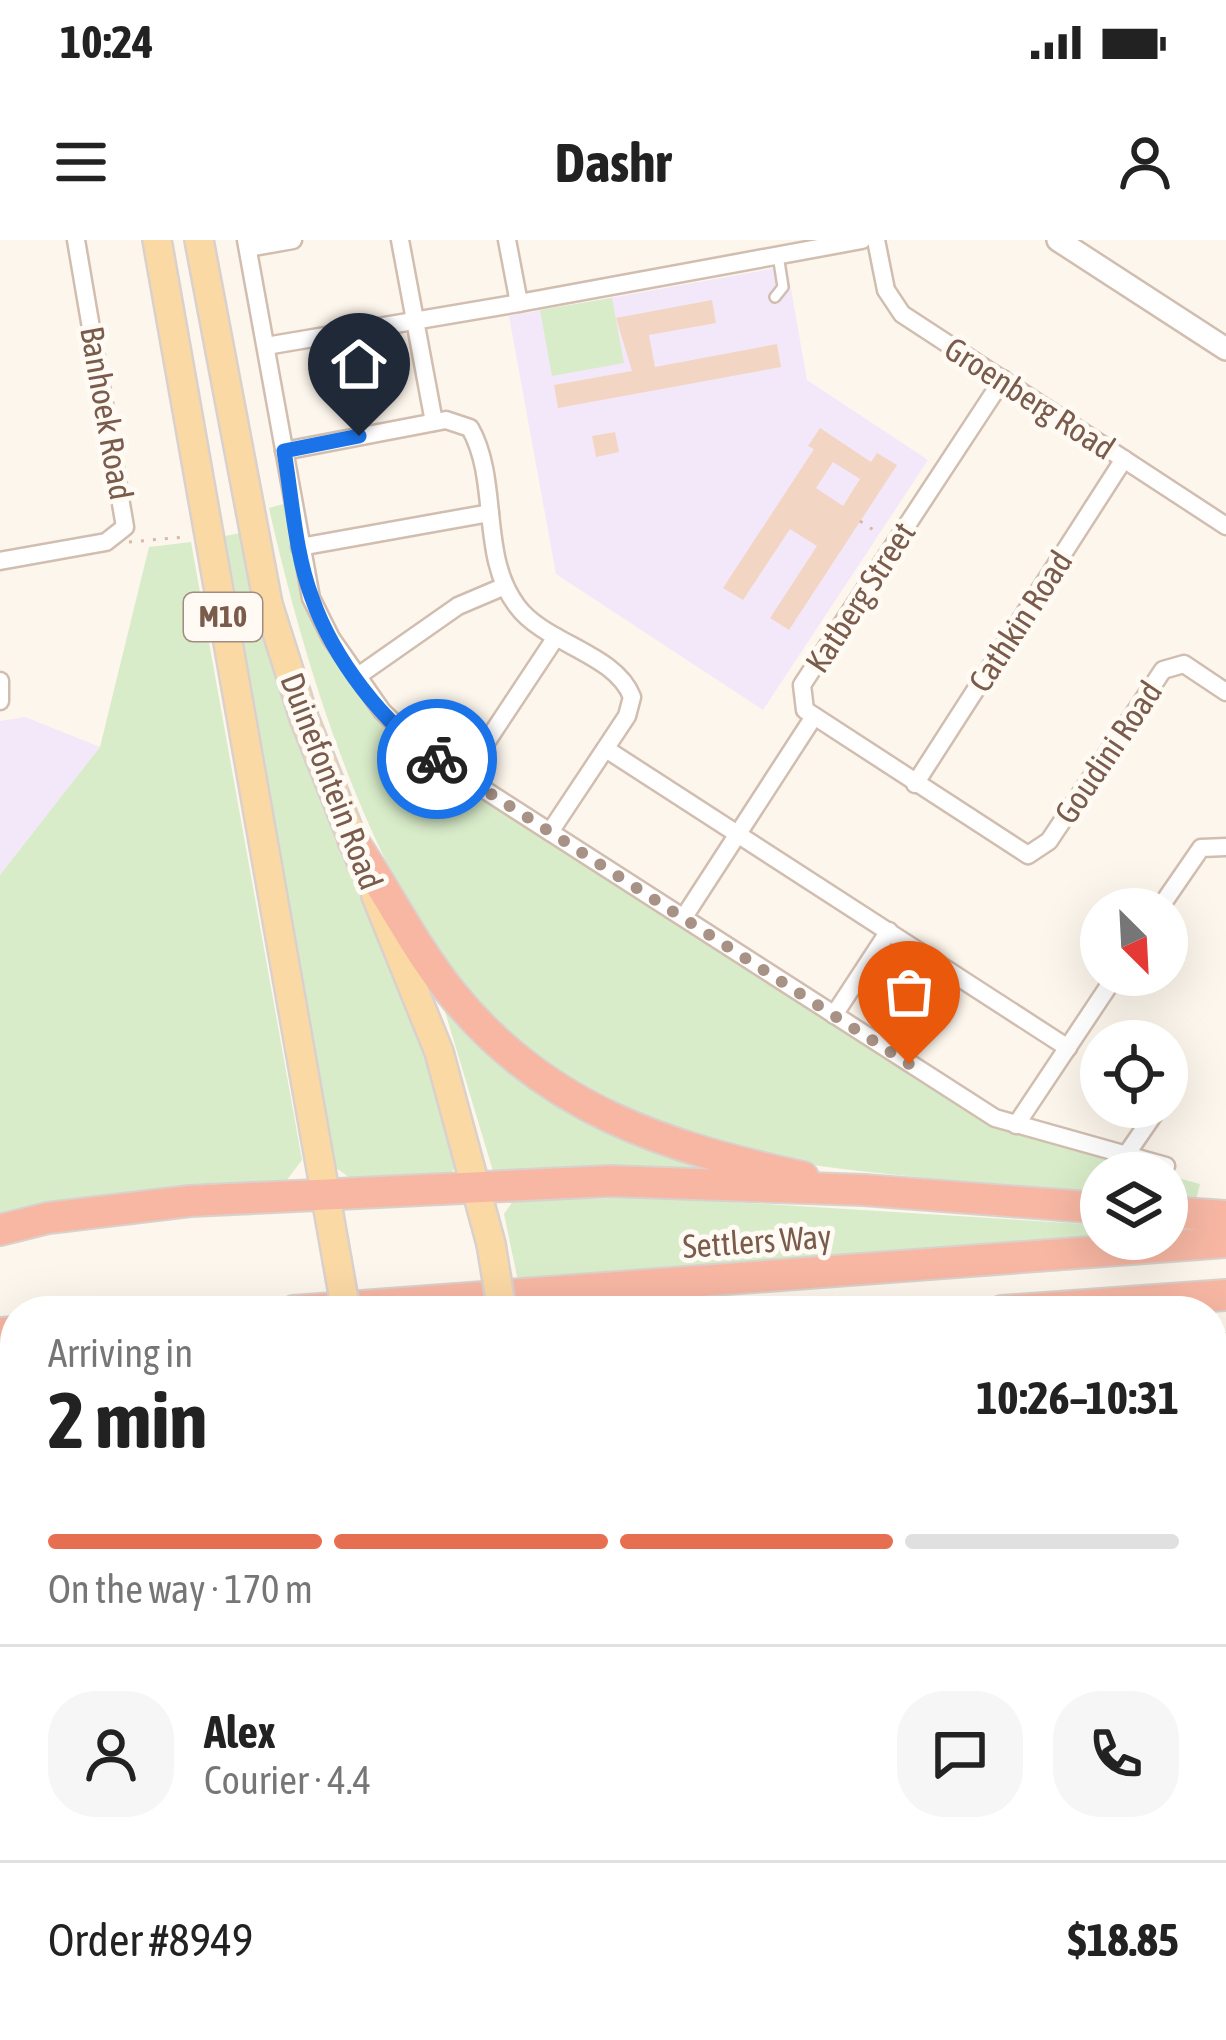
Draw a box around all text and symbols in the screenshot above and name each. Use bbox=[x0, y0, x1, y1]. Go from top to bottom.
text: 10:24 bbox=[60, 16, 154, 68]
icon: menu bbox=[48, 129, 114, 195]
icon: person bbox=[1112, 129, 1178, 195]
text: Dashr bbox=[555, 132, 671, 193]
pin bbox=[308, 313, 410, 436]
street label: Banhoek Road bbox=[73, 323, 141, 503]
street label: Groenberg Road bbox=[938, 329, 1122, 467]
icon: home bbox=[326, 331, 392, 397]
street label: Katberg Street bbox=[798, 515, 922, 679]
street label: Cathkin Road bbox=[960, 543, 1080, 699]
road number: M10 bbox=[184, 593, 262, 641]
street label: Duinefontein Road bbox=[273, 667, 391, 895]
street label: Goudini Road bbox=[1047, 674, 1169, 830]
courier bbox=[377, 699, 497, 819]
icon: bike bbox=[404, 726, 470, 792]
north arrow bbox=[1080, 888, 1188, 996]
map controls bbox=[1080, 888, 1188, 1260]
pin bbox=[858, 941, 960, 1064]
icon: bag bbox=[876, 959, 942, 1025]
button: locate bbox=[1080, 1020, 1188, 1128]
button: layers bbox=[1080, 1152, 1188, 1260]
street label: Settlers Way bbox=[681, 1217, 833, 1265]
text: Arriving in bbox=[48, 1331, 193, 1375]
text: 10:26–10:31 bbox=[976, 1372, 1179, 1424]
text: 2 min bbox=[48, 1375, 207, 1465]
text: On the way · 170 m bbox=[48, 1567, 313, 1611]
button: person bbox=[48, 1691, 174, 1817]
button: chat bbox=[897, 1691, 1023, 1817]
button: phone bbox=[1053, 1691, 1179, 1817]
text: Alex bbox=[204, 1706, 276, 1758]
text: Courier · 4.4 bbox=[204, 1758, 371, 1802]
text: Order #8949 bbox=[48, 1914, 253, 1966]
text: $18.85 bbox=[1067, 1914, 1179, 1966]

